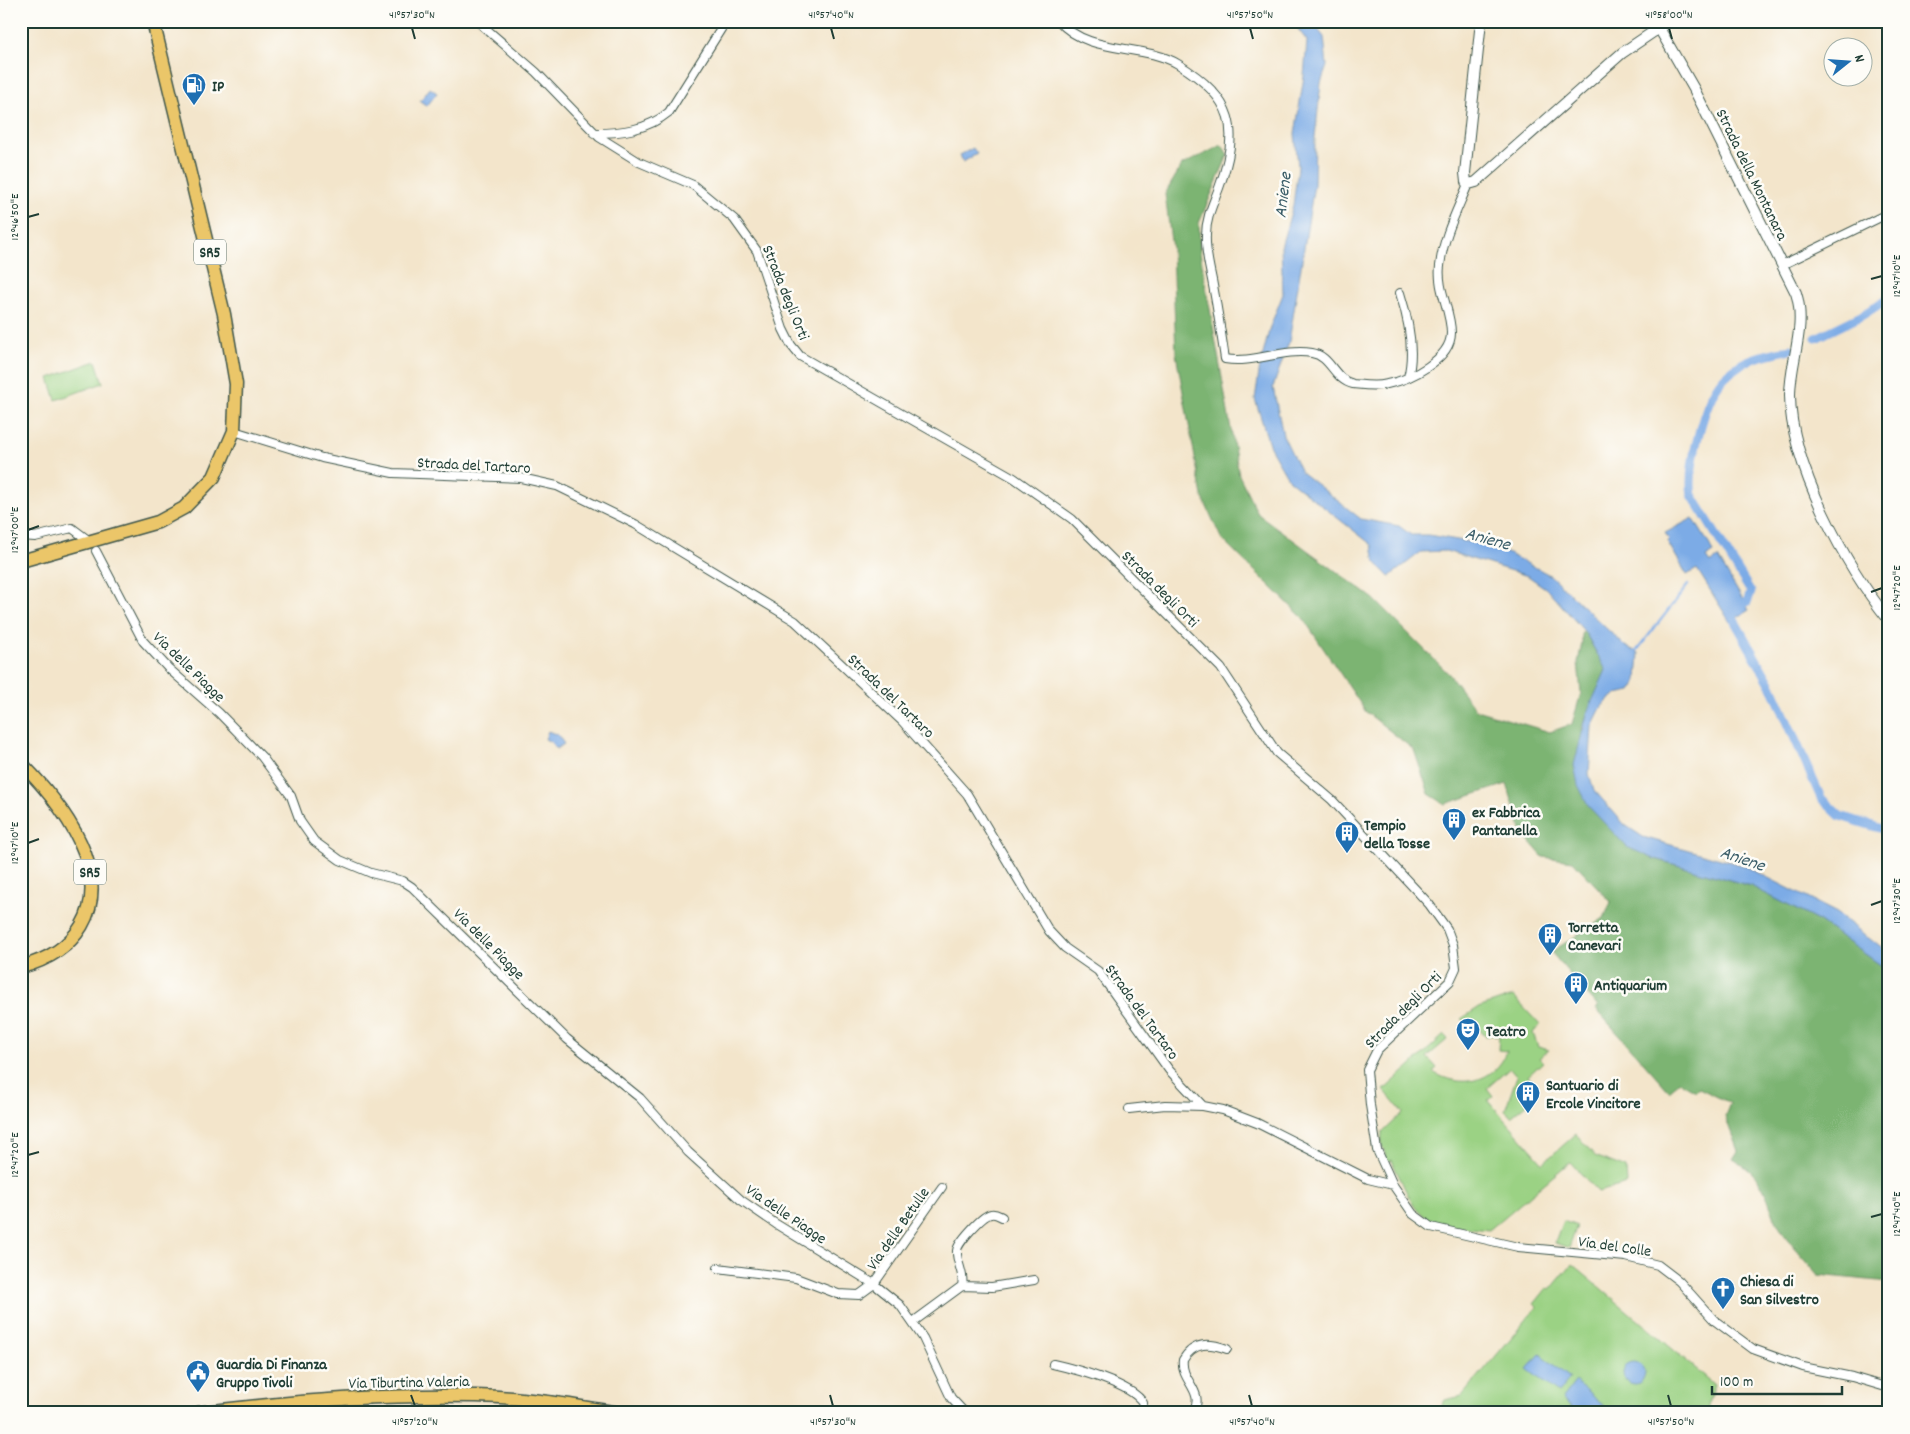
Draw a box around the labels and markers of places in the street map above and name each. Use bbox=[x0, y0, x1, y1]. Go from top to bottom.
fuel station icon: IP bbox=[181, 72, 207, 106]
place label: IP bbox=[212, 76, 225, 99]
place label: ex Fabbrica Pantanella bbox=[1472, 802, 1541, 843]
building icon: ex Fabbrica Pantanella bbox=[1441, 807, 1467, 841]
place label: Tempio della Tosse bbox=[1364, 815, 1430, 856]
building icon: Tempio della Tosse bbox=[1334, 820, 1360, 854]
place label: Torretta Canevari bbox=[1568, 917, 1621, 958]
building icon: Torretta Canevari bbox=[1537, 922, 1563, 956]
building icon: Antiquarium bbox=[1563, 971, 1589, 1005]
place label: Antiquarium bbox=[1594, 975, 1667, 998]
theatre icon: Teatro bbox=[1455, 1017, 1481, 1051]
place label: Teatro bbox=[1486, 1021, 1526, 1044]
place label: Santuario di Ercole Vincitore bbox=[1546, 1075, 1641, 1116]
building icon: Santuario di Ercole Vincitore bbox=[1515, 1080, 1541, 1114]
place label: Chiesa di San Silvestro bbox=[1740, 1271, 1819, 1312]
church icon: Chiesa di San Silvestro bbox=[1710, 1276, 1736, 1310]
place label: Guardia Di Finanza Gruppo Tivoli bbox=[216, 1354, 328, 1395]
public building icon: Guardia Di Finanza Gruppo Tivoli bbox=[185, 1359, 211, 1393]

